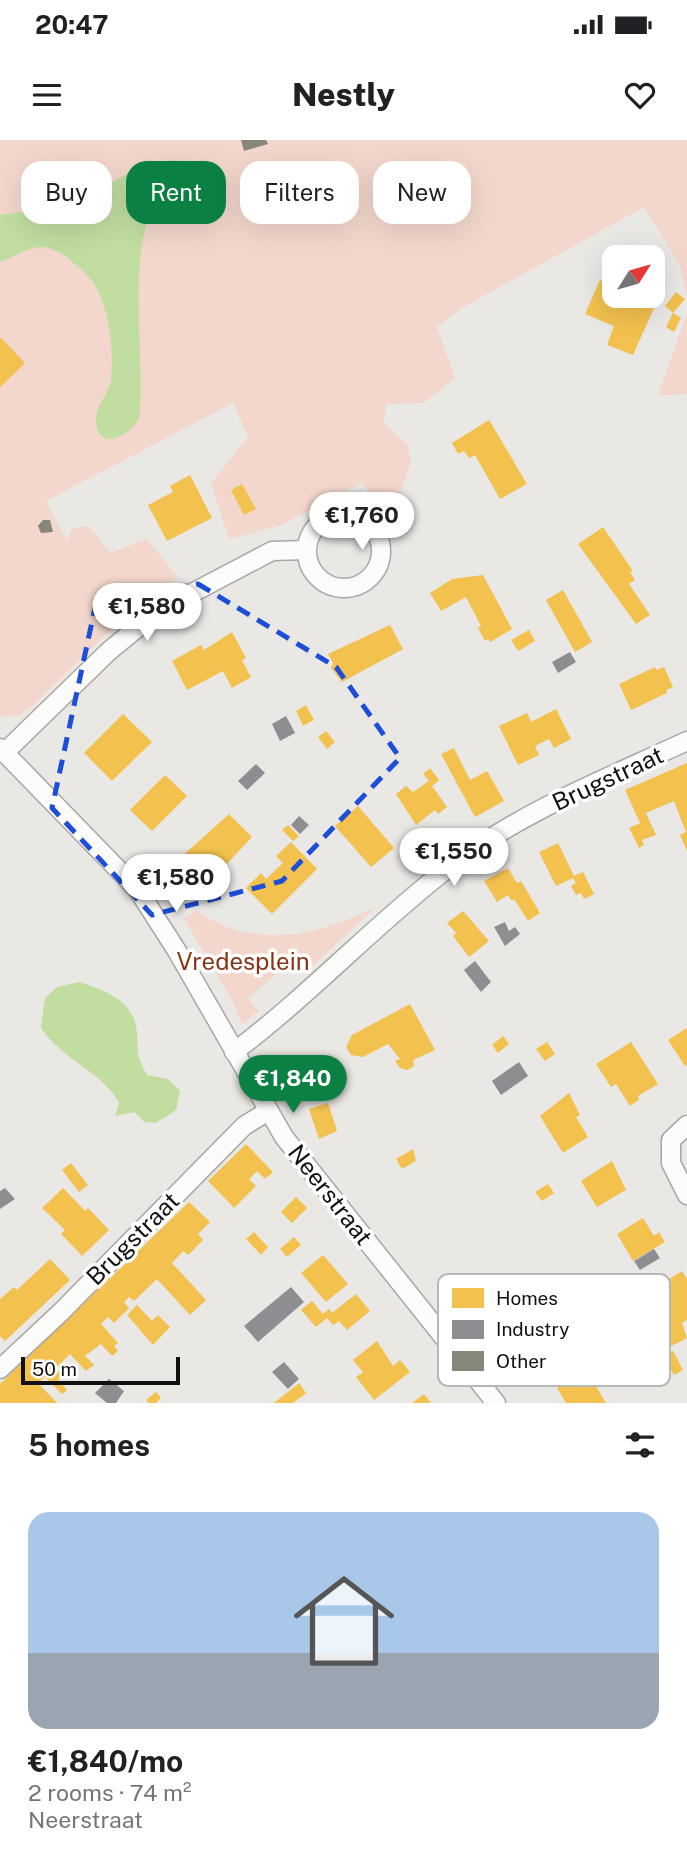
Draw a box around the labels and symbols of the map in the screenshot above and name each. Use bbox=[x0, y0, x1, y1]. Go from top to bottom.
north arrow bbox=[602, 245, 665, 308]
pin: €1,760 bbox=[305, 492, 419, 552]
pin: €1,580 bbox=[90, 584, 204, 643]
street label: Brugstraat bbox=[548, 740, 668, 816]
pin: €1,550 bbox=[397, 828, 511, 888]
pin: €1,580 bbox=[119, 854, 233, 914]
park label: Vredesplein bbox=[176, 947, 310, 975]
pin: €1,840 bbox=[236, 1056, 350, 1115]
street label: Neerstraat bbox=[283, 1139, 379, 1250]
street label: Brugstraat bbox=[80, 1186, 184, 1290]
legend bbox=[438, 1274, 670, 1386]
text: Homes bbox=[496, 1287, 558, 1309]
text: Industry bbox=[496, 1318, 569, 1340]
text: Other bbox=[496, 1350, 546, 1372]
scale bar bbox=[21, 1354, 180, 1386]

